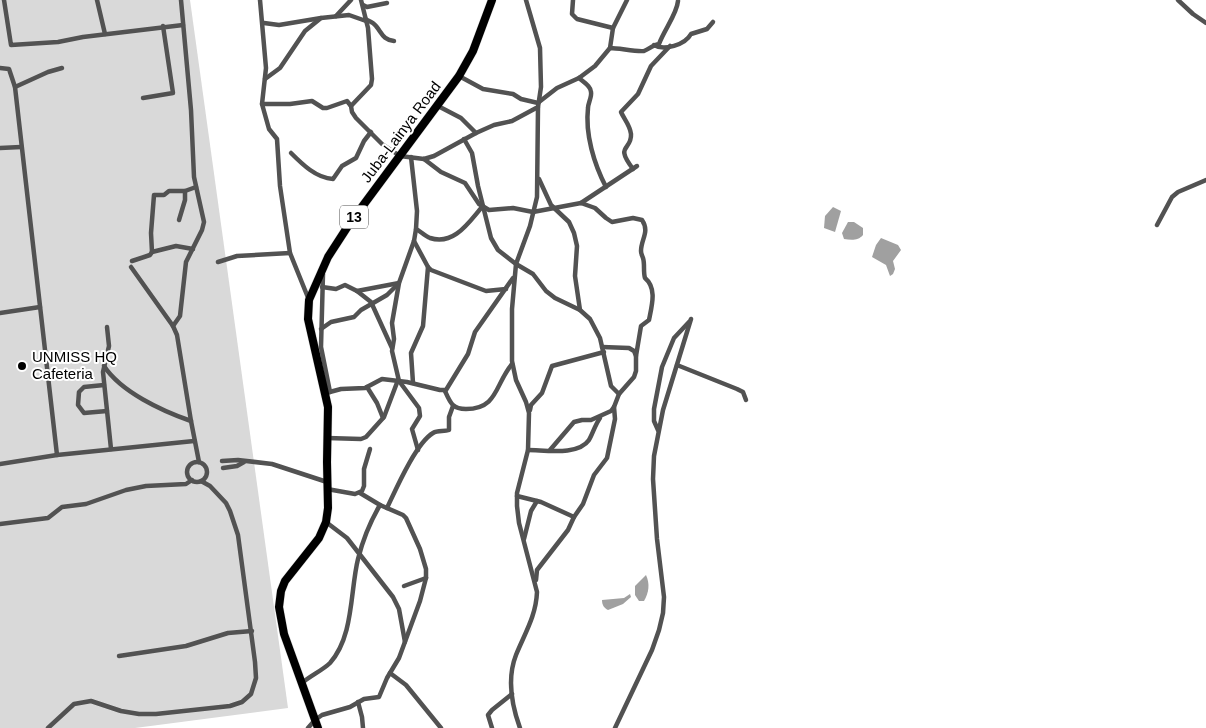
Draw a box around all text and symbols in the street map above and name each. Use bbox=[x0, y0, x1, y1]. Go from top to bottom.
street label: Juba-Lainya Road bbox=[357, 78, 444, 185]
road number: 13 bbox=[340, 206, 368, 228]
place label: UNMISS HQ Cafeteria bbox=[32, 348, 117, 382]
marker: UNMISS HQ Cafeteria bbox=[16, 360, 28, 372]

